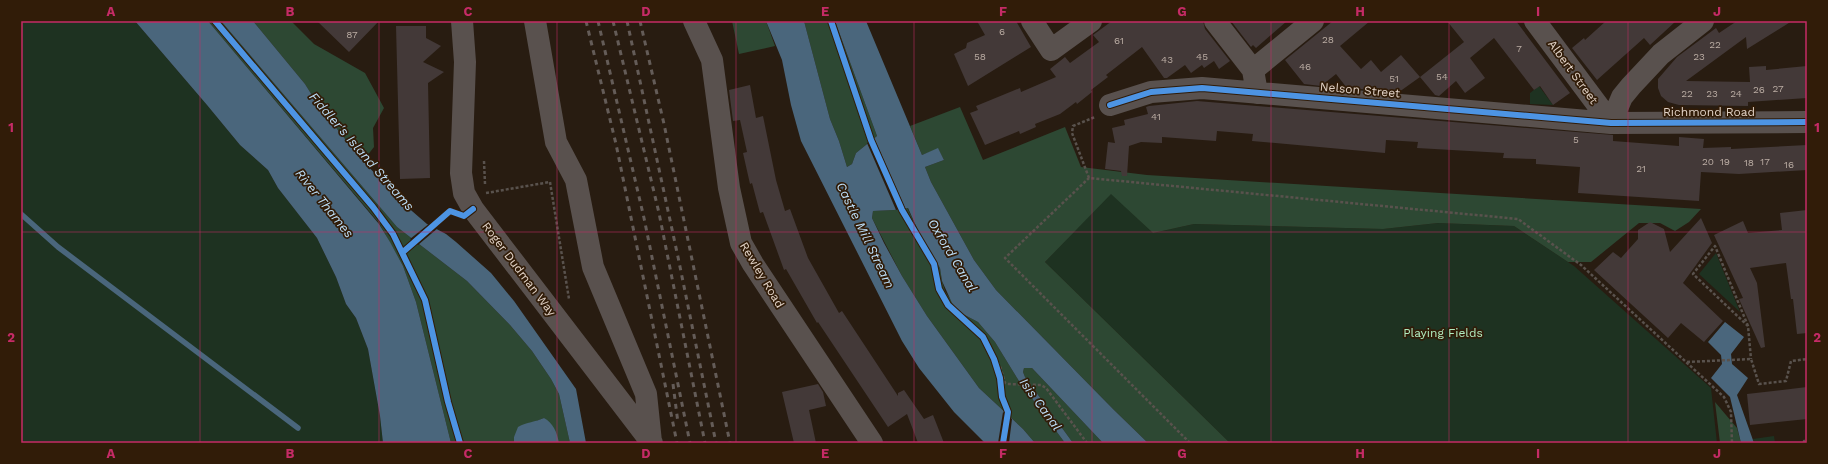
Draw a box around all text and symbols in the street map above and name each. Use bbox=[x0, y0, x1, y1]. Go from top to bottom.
text: A bbox=[107, 4, 116, 19]
text: B bbox=[286, 4, 295, 19]
text: C bbox=[464, 4, 473, 19]
text: D bbox=[641, 4, 651, 19]
text: E bbox=[821, 4, 829, 19]
text: F bbox=[999, 4, 1007, 19]
text: G bbox=[1177, 4, 1187, 19]
text: H bbox=[1355, 4, 1365, 19]
text: I bbox=[1536, 4, 1540, 19]
text: J bbox=[1713, 4, 1721, 19]
house number: 6 bbox=[999, 26, 1005, 37]
house number: 87 bbox=[346, 29, 358, 40]
house number: 28 bbox=[1322, 34, 1334, 45]
house number: 61 bbox=[1114, 35, 1124, 46]
street label: Albert Street bbox=[1545, 37, 1601, 107]
house number: 22 bbox=[1709, 39, 1721, 50]
house number: 7 bbox=[1516, 43, 1522, 54]
house number: 58 bbox=[974, 51, 986, 62]
house number: 45 bbox=[1196, 51, 1208, 62]
house number: 23 bbox=[1693, 51, 1705, 62]
house number: 43 bbox=[1161, 54, 1173, 65]
house number: 46 bbox=[1299, 61, 1311, 72]
house number: 54 bbox=[1436, 71, 1448, 82]
house number: 51 bbox=[1389, 73, 1399, 84]
street label: Nelson Street bbox=[1319, 80, 1401, 100]
house number: 27 bbox=[1772, 83, 1784, 94]
house number: 26 bbox=[1753, 84, 1765, 95]
house number: 22 bbox=[1681, 88, 1693, 99]
house number: 23 bbox=[1706, 88, 1718, 99]
house number: 24 bbox=[1730, 88, 1742, 99]
water label: Fiddler's Island Streams bbox=[306, 89, 417, 214]
street label: Richmond Road bbox=[1663, 105, 1755, 119]
house number: 41 bbox=[1151, 111, 1161, 122]
text: 1 bbox=[8, 120, 14, 135]
text: 1 bbox=[1814, 120, 1820, 135]
house number: 5 bbox=[1573, 134, 1579, 145]
house number: 20 bbox=[1702, 156, 1714, 167]
house number: 19 bbox=[1720, 156, 1730, 167]
house number: 17 bbox=[1760, 156, 1770, 167]
house number: 18 bbox=[1744, 157, 1754, 168]
house number: 16 bbox=[1784, 159, 1794, 170]
house number: 21 bbox=[1636, 163, 1646, 174]
water label: River Thames bbox=[292, 166, 357, 241]
water label: Castle Mill Stream bbox=[833, 180, 898, 291]
water label: Oxford Canal bbox=[925, 216, 980, 295]
street label: Roger Dudman Way bbox=[479, 219, 559, 319]
street label: Rewley Road bbox=[737, 240, 787, 310]
park label: Playing Fields bbox=[1403, 326, 1483, 340]
text: 2 bbox=[7, 330, 15, 345]
text: 2 bbox=[1813, 330, 1821, 345]
water label: Isis Canal bbox=[1017, 375, 1065, 433]
text: A bbox=[107, 446, 116, 461]
text: B bbox=[286, 446, 295, 461]
text: C bbox=[464, 446, 473, 461]
text: D bbox=[641, 446, 651, 461]
text: E bbox=[821, 446, 829, 461]
text: F bbox=[999, 446, 1007, 461]
text: G bbox=[1177, 446, 1187, 461]
text: H bbox=[1355, 446, 1365, 461]
text: I bbox=[1536, 446, 1540, 461]
text: J bbox=[1713, 446, 1721, 461]

